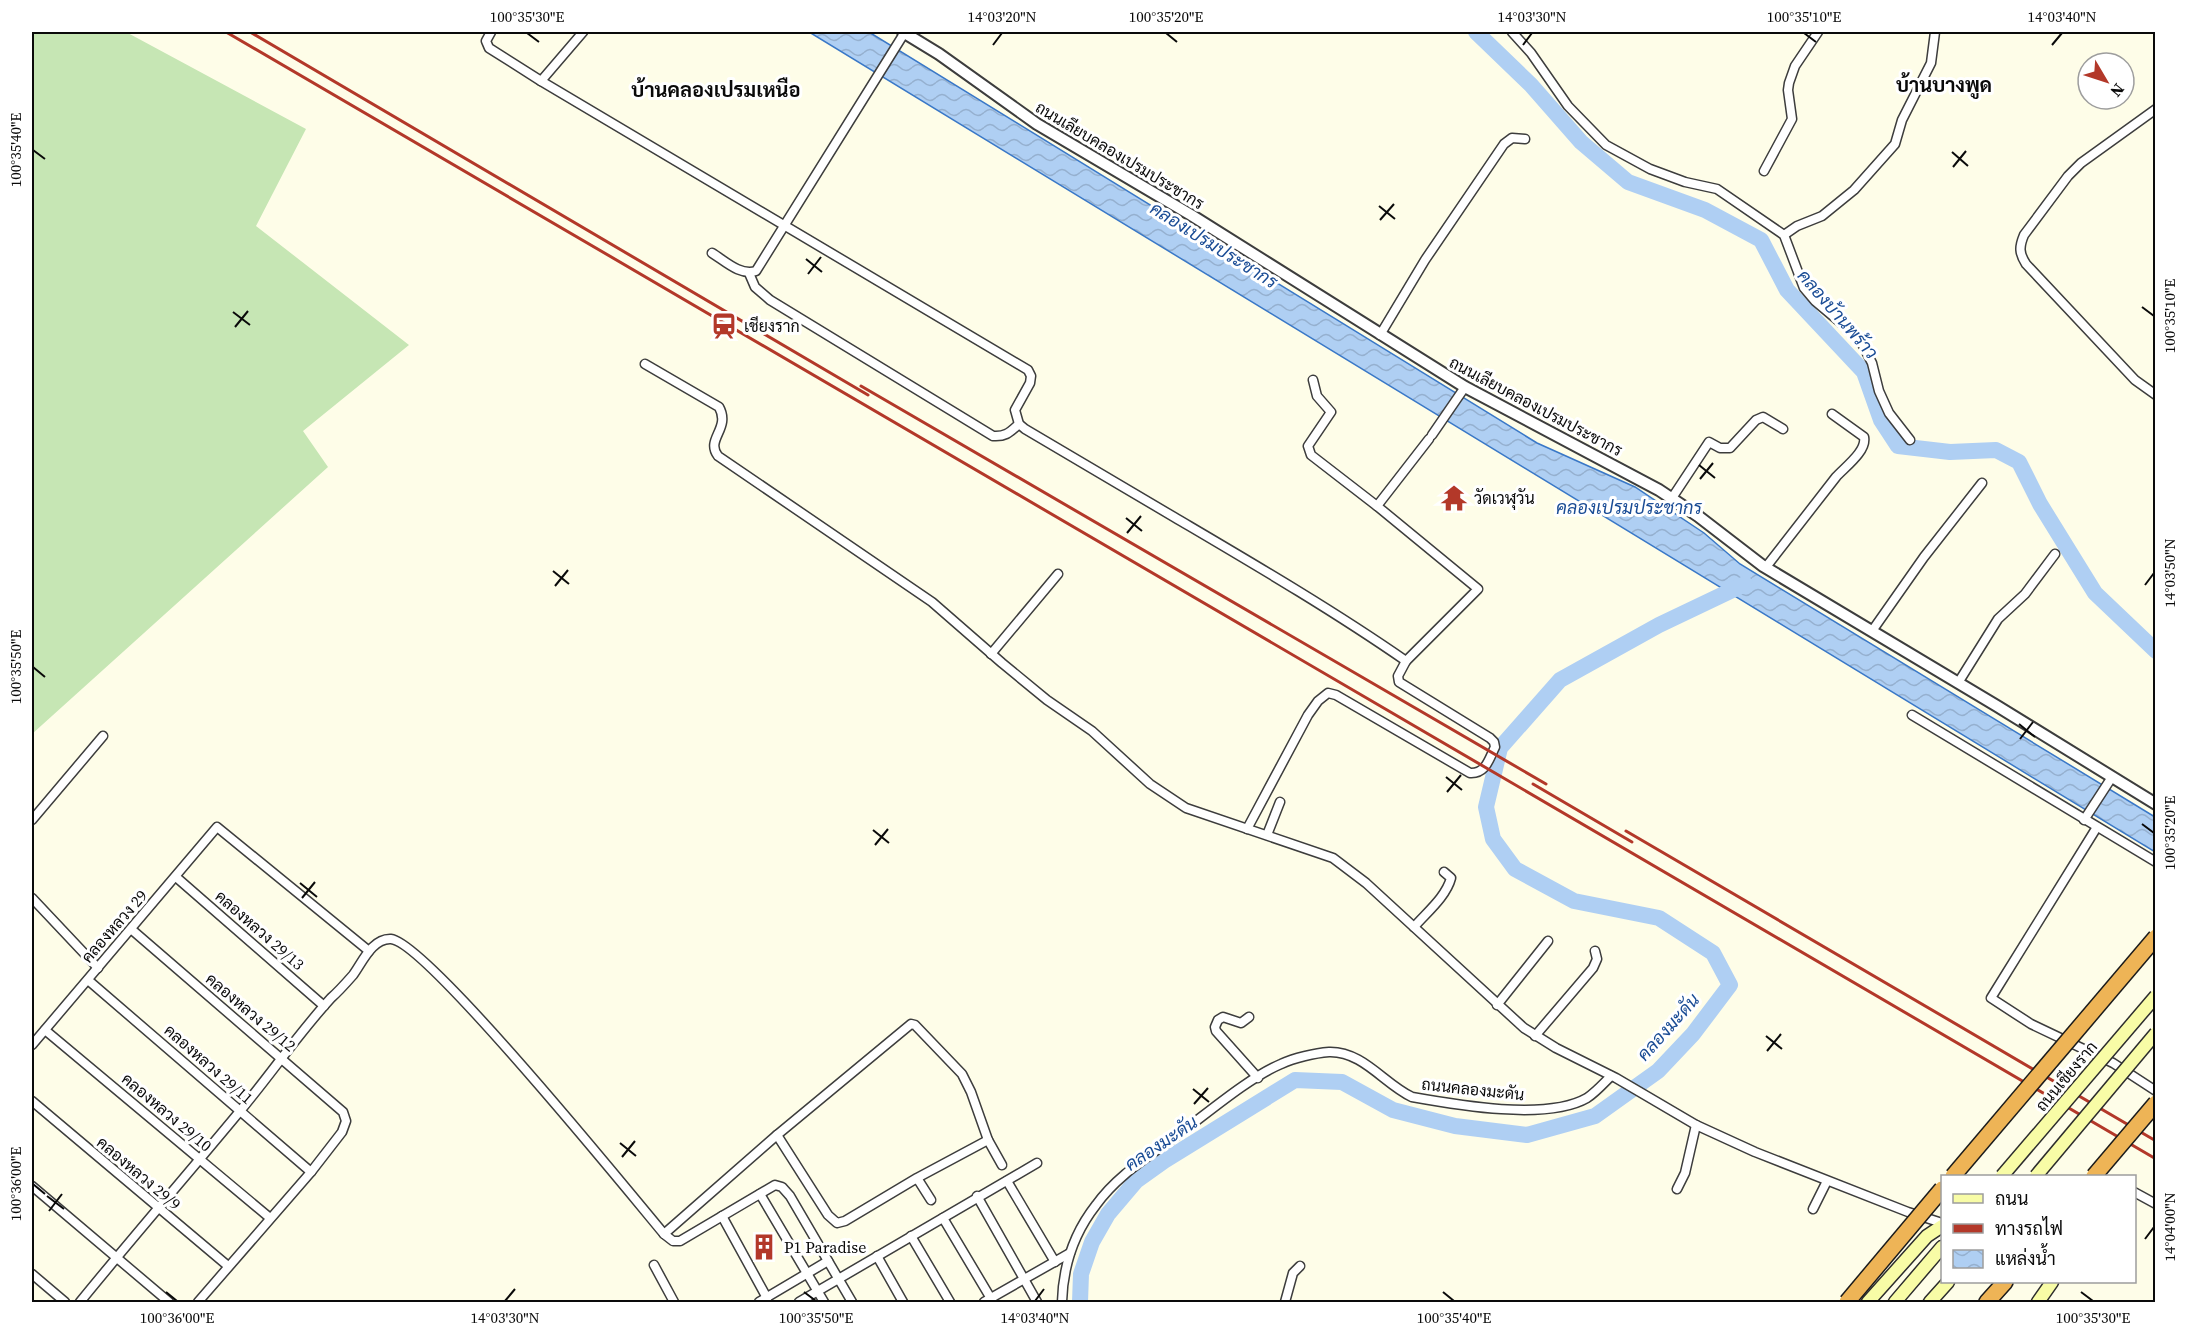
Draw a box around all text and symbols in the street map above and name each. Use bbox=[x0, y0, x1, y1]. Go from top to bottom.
text: 100°35'30"E bbox=[490, 6, 564, 27]
text: 14°03'20"N bbox=[967, 6, 1037, 27]
text: 100°35'20"E bbox=[1129, 6, 1203, 27]
text: 14°03'30"N bbox=[1497, 6, 1567, 27]
text: 100°35'10"E bbox=[1767, 6, 1841, 27]
text: 14°03'40"N bbox=[2027, 6, 2097, 27]
north arrow bbox=[2076, 51, 2136, 111]
district label: บ้านบางพูด bbox=[1896, 71, 1992, 99]
district label: บ้านคลองเปรมเหนือ bbox=[631, 76, 801, 104]
text: N bbox=[2105, 79, 2130, 102]
street label: ถนนเลียบคลองเปรมประชากร bbox=[1032, 96, 1209, 214]
text: 100°35'40"E bbox=[5, 113, 26, 187]
water label: คลองเปรมประชากร bbox=[1145, 196, 1284, 295]
water label: คลองบ้านพร้าว bbox=[1792, 264, 1884, 364]
text: 100°35'10"E bbox=[2159, 279, 2180, 353]
station icon: เชียงราก bbox=[709, 311, 739, 341]
place label: เชียงราก bbox=[744, 315, 800, 337]
street label: ถนนเลียบคลองเปรมประชากร bbox=[1446, 351, 1627, 461]
temple icon: วัดเวฬุวัน bbox=[1439, 483, 1469, 513]
place label: วัดเวฬุวัน bbox=[1474, 487, 1535, 510]
water label: คลองเปรมประชากร bbox=[1556, 495, 1703, 520]
text: 14°03'50"N bbox=[2159, 538, 2180, 608]
text: 100°35'50"E bbox=[5, 630, 26, 704]
text: 100°35'20"E bbox=[2159, 796, 2180, 870]
street label: คลองหลวง 29 bbox=[76, 885, 152, 967]
street label: คลองหลวง 29/13 bbox=[211, 885, 309, 975]
street label: คลองหลวง 29/12 bbox=[201, 968, 301, 1056]
water label: คลองมะดัน bbox=[1631, 987, 1705, 1066]
street label: คลองหลวง 29/11 bbox=[160, 1019, 258, 1109]
street label: ถนนเชียงราก bbox=[2030, 1036, 2102, 1116]
street label: คลองหลวง 29/10 bbox=[117, 1068, 217, 1156]
street label: ถนนคลองมะดัน bbox=[1420, 1073, 1526, 1105]
water label: คลองมะดัน bbox=[1120, 1109, 1203, 1177]
street label: คลองหลวง 29/9 bbox=[92, 1131, 186, 1215]
text: 100°36'00"E bbox=[5, 1147, 26, 1221]
legend bbox=[1941, 1175, 2136, 1283]
text: ถนน bbox=[1995, 1186, 2028, 1211]
text: 14°04'00"N bbox=[2159, 1192, 2180, 1262]
text: ทางรถไฟ bbox=[1995, 1216, 2063, 1241]
building icon: P1 Paradise bbox=[749, 1232, 779, 1262]
place label: P1 Paradise bbox=[784, 1236, 866, 1258]
text: แหล่งน้ำ bbox=[1995, 1243, 2056, 1271]
text: 100°36'00"E bbox=[140, 1307, 214, 1328]
text: 14°03'30"N bbox=[470, 1307, 540, 1328]
text: 100°35'50"E bbox=[779, 1307, 853, 1328]
text: 14°03'40"N bbox=[1000, 1307, 1070, 1328]
text: 100°35'40"E bbox=[1417, 1307, 1491, 1328]
text: 100°35'30"E bbox=[2056, 1307, 2130, 1328]

